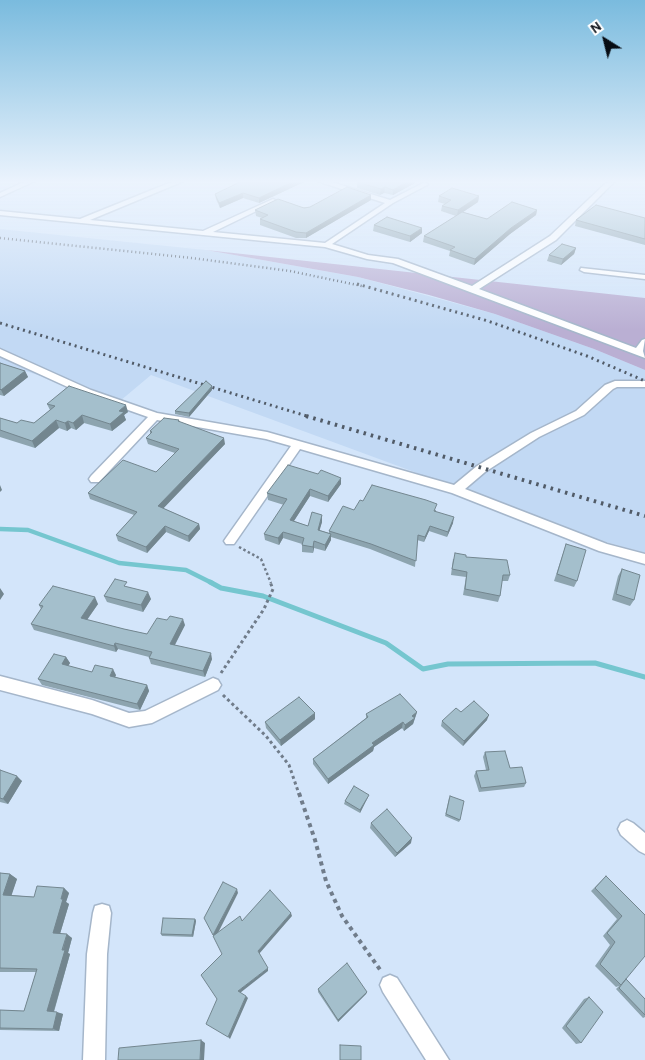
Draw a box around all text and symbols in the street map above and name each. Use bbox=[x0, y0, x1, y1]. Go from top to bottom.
north arrow bbox=[580, 15, 630, 65]
text: N bbox=[587, 18, 605, 37]

